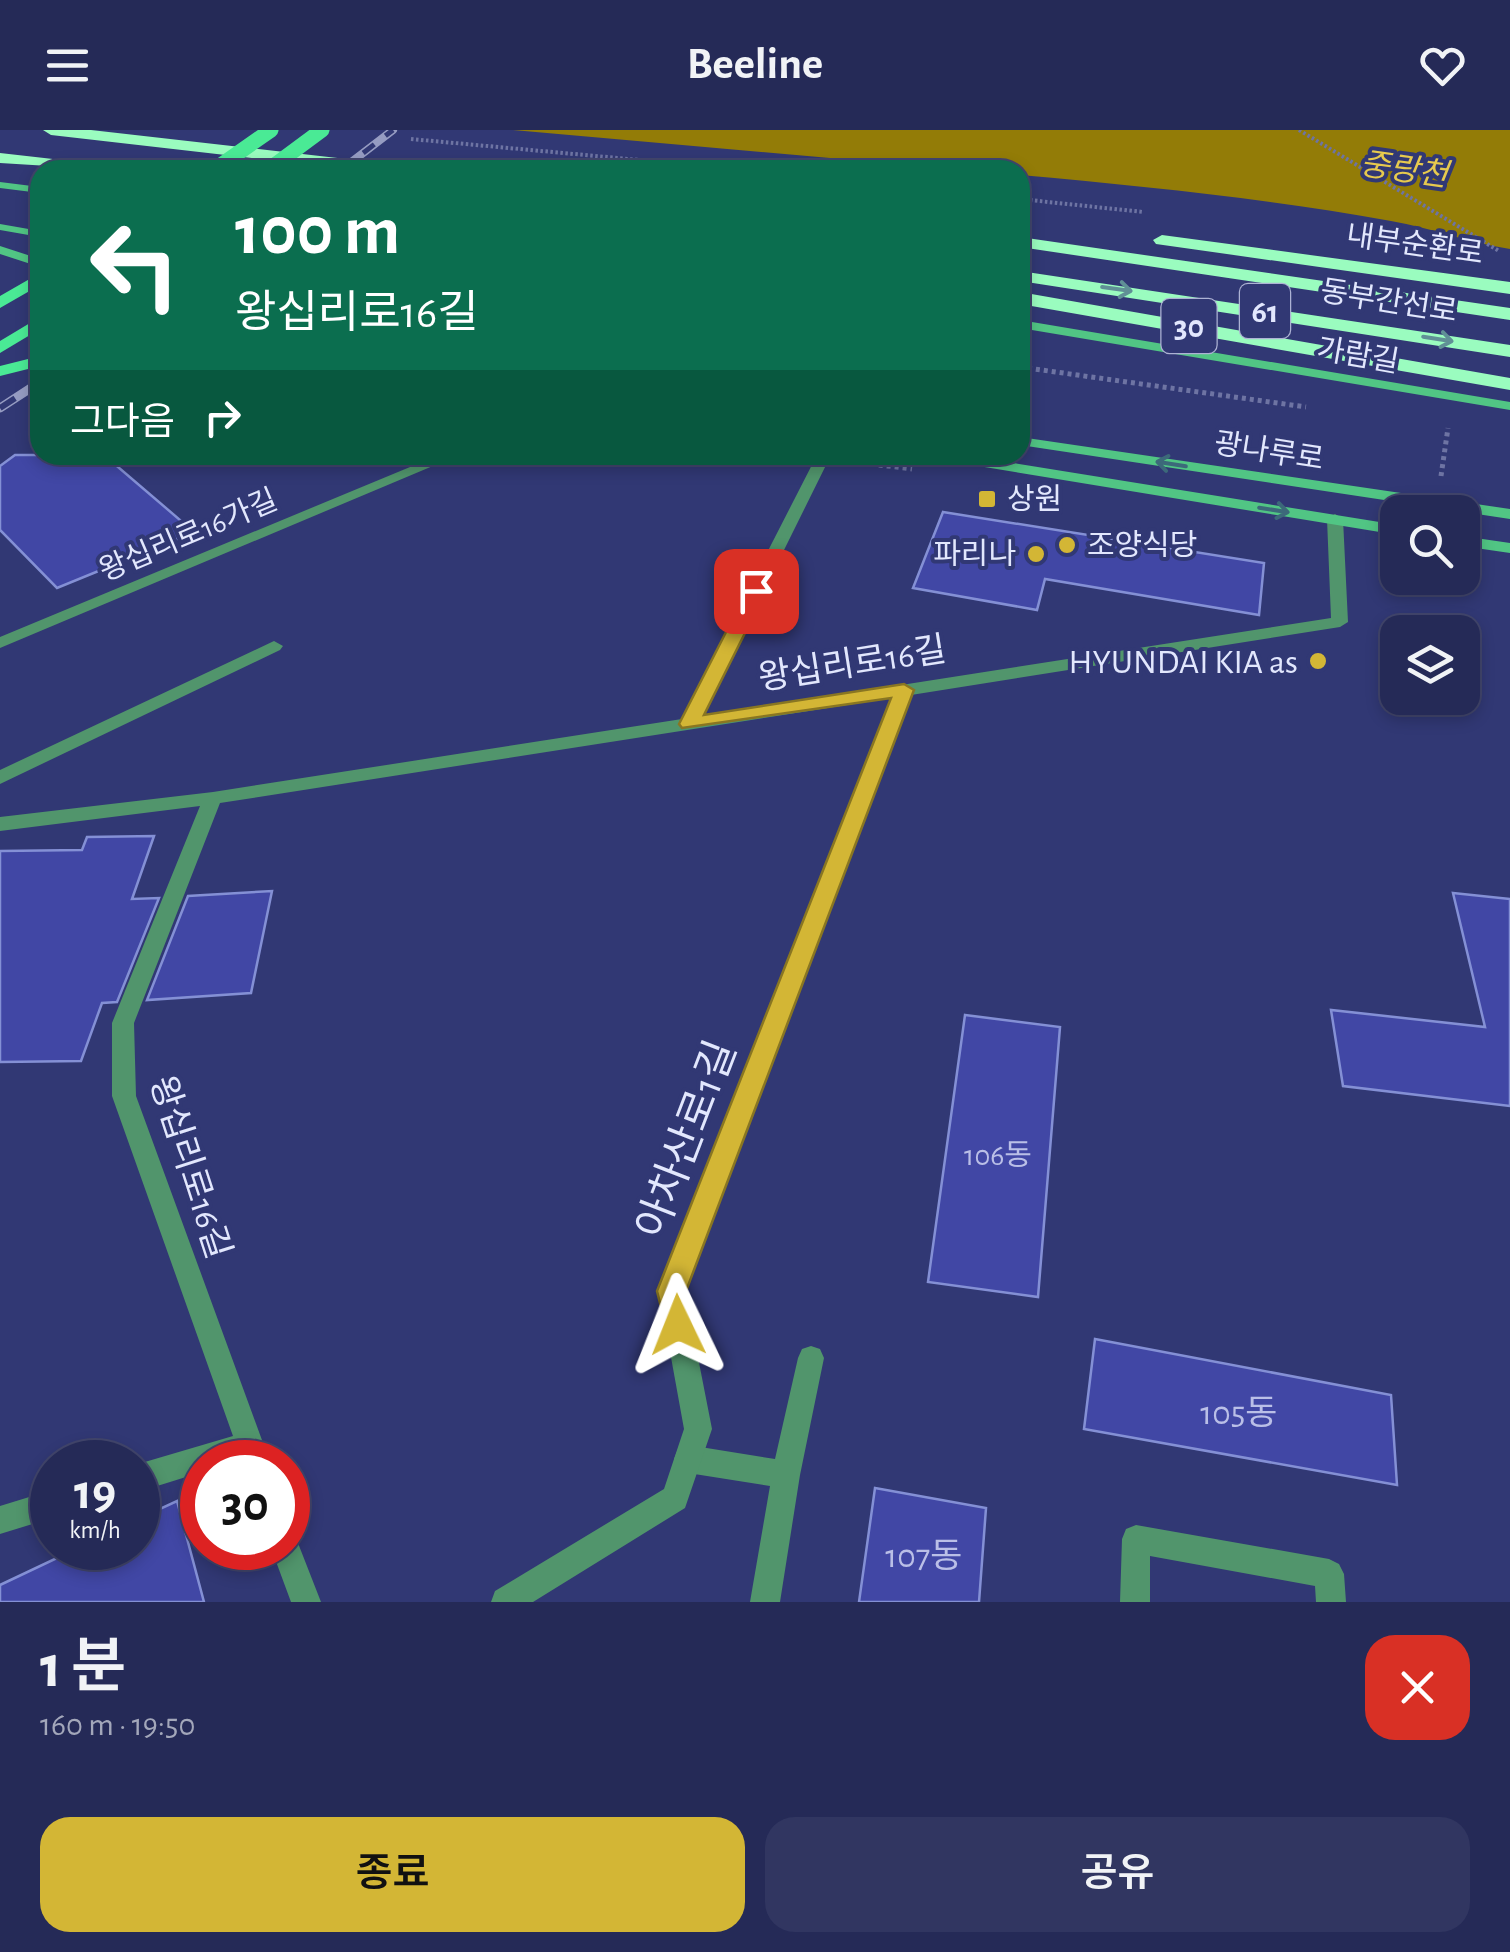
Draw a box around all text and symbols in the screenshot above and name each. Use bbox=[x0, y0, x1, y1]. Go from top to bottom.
icon: menu bbox=[40, 38, 95, 93]
icon: heart bbox=[1415, 38, 1470, 93]
text: Beeline bbox=[687, 42, 823, 87]
water label: 중랑천 bbox=[1358, 147, 1453, 192]
text: 100 m bbox=[235, 197, 400, 267]
icon: left bbox=[70, 200, 200, 330]
street label: 내부순환로 bbox=[1344, 220, 1485, 269]
street label: 동부간선로 bbox=[1318, 274, 1460, 328]
one-way arrow bbox=[1100, 281, 1132, 299]
road number: 61 bbox=[1240, 284, 1290, 338]
text: 왕십리로16길 bbox=[235, 291, 479, 336]
road number: 30 bbox=[1162, 299, 1216, 353]
one-way arrow bbox=[1421, 330, 1453, 349]
street label: 가람길 bbox=[1314, 333, 1401, 378]
icon: right bbox=[195, 390, 250, 445]
text: 그다음 bbox=[70, 404, 175, 442]
street label: 광나루로 bbox=[1212, 428, 1326, 475]
one-way arrow bbox=[1156, 454, 1188, 472]
street label: 왕십리로16가길 bbox=[94, 483, 282, 587]
place label: 상원 bbox=[1007, 484, 1062, 515]
marker: 상원 bbox=[976, 488, 998, 510]
map controls bbox=[1380, 495, 1480, 715]
button: search bbox=[1380, 495, 1480, 595]
one-way arrow bbox=[1258, 501, 1290, 519]
place label: 조양식당 bbox=[1087, 530, 1197, 561]
marker: 조양식당 bbox=[1056, 534, 1078, 556]
place label: 파리나 bbox=[933, 538, 1016, 570]
marker: 파리나 bbox=[1025, 543, 1047, 565]
pin bbox=[714, 549, 799, 634]
icon: arrive bbox=[729, 564, 784, 619]
button: layers bbox=[1380, 615, 1480, 715]
street label: 왕십리로16길 bbox=[756, 631, 949, 697]
place label: HYUNDAI KIA as bbox=[1069, 645, 1298, 680]
marker: HYUNDAI KIA as bbox=[1307, 650, 1329, 672]
street label: 아차산로1길 bbox=[629, 1035, 744, 1244]
street label: 왕십리로16길 bbox=[144, 1072, 236, 1263]
house number: 106동 bbox=[964, 1141, 1032, 1171]
position arrow bbox=[626, 1273, 730, 1377]
house number: 105동 bbox=[1200, 1396, 1278, 1431]
speed limit sign: 30 bbox=[180, 1440, 310, 1570]
text: 19 bbox=[74, 1468, 116, 1518]
text: km/h bbox=[69, 1518, 121, 1543]
house number: 107동 bbox=[885, 1539, 963, 1574]
button: close bbox=[1365, 1635, 1470, 1740]
text: 1 분 bbox=[40, 1638, 126, 1698]
text: 160 m · 19:50 bbox=[40, 1709, 195, 1741]
button: 종료 bbox=[40, 1817, 745, 1932]
button: 공유 bbox=[765, 1817, 1470, 1932]

